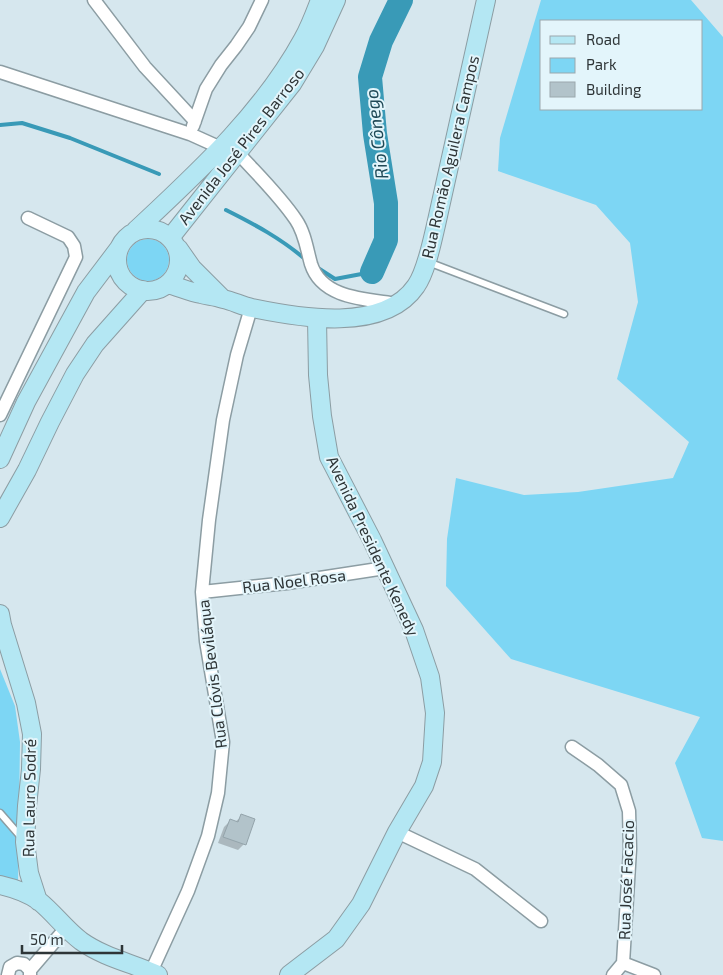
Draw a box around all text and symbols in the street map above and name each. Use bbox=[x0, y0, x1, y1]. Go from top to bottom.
legend bbox=[540, 20, 703, 110]
text: Road bbox=[586, 30, 621, 48]
street label: Rua Romão Aguilera Campos bbox=[417, 53, 482, 260]
text: Park bbox=[586, 55, 617, 73]
street label: Avenida José Pires Barroso bbox=[174, 64, 308, 228]
text: Building bbox=[586, 80, 642, 98]
water label: Rio Cônego bbox=[360, 88, 392, 180]
street label: Avenida Presidente Kenedy bbox=[323, 453, 424, 639]
street label: Rua Noel Rosa bbox=[241, 565, 347, 596]
street label: Rua Clóvis Beviláqua bbox=[193, 599, 230, 750]
street label: Rua Lauro Sodré bbox=[18, 739, 39, 857]
street label: Rua José Facacio bbox=[614, 819, 637, 940]
scale bar bbox=[22, 922, 122, 954]
text: 50 m bbox=[30, 930, 64, 948]

